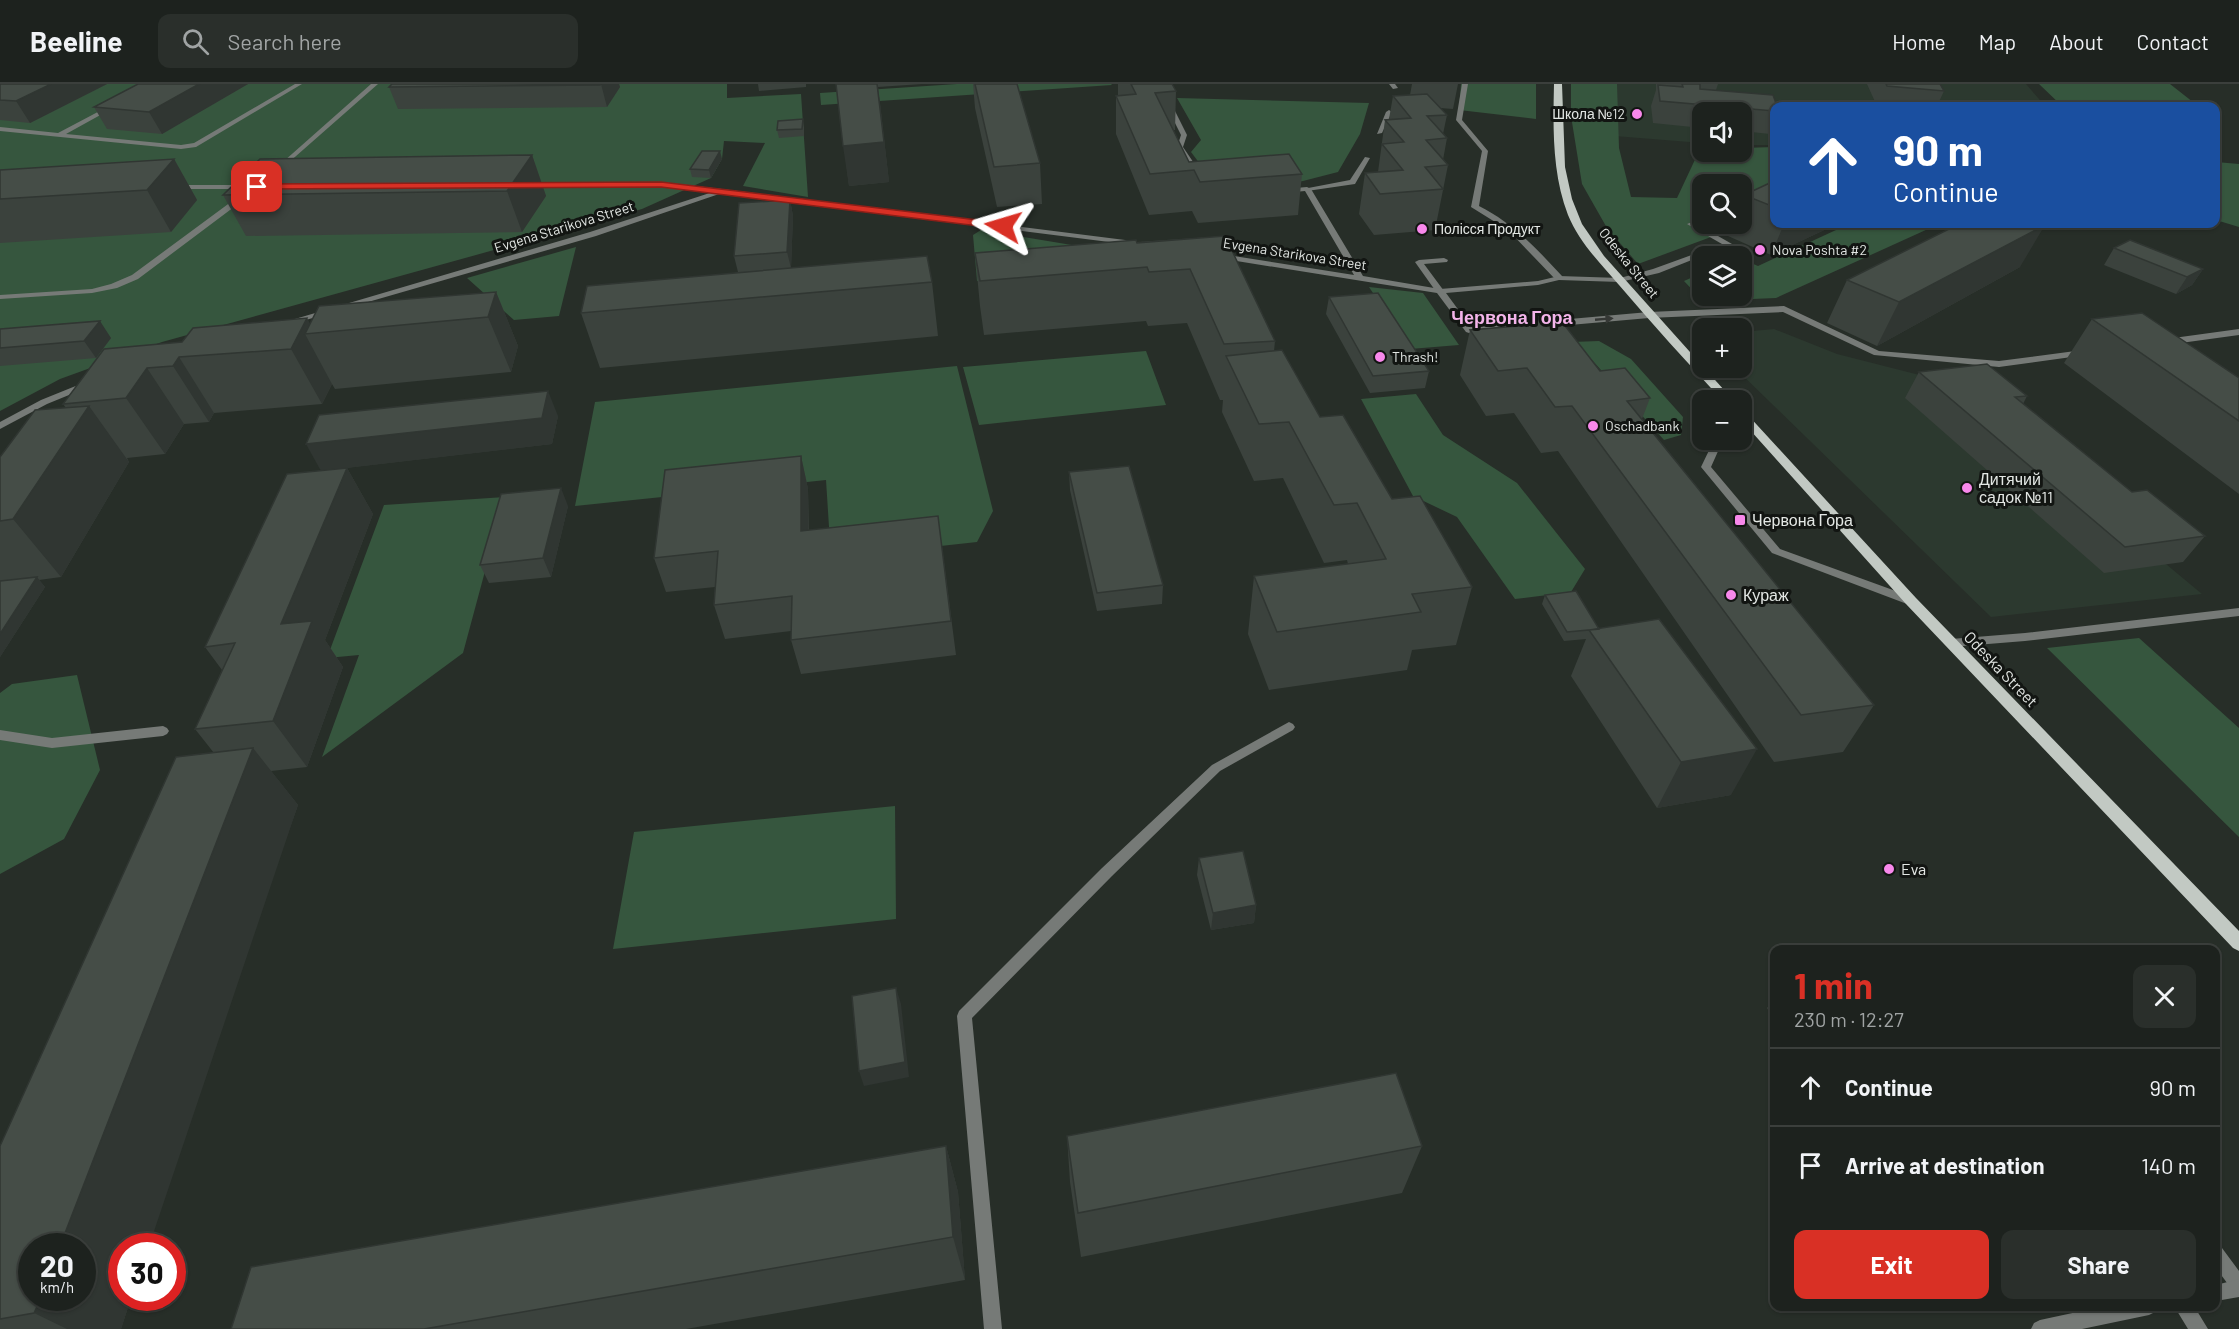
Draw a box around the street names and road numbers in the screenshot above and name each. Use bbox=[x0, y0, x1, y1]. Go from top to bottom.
street label: Evgena Starikova Street bbox=[492, 197, 636, 256]
street label: Odeska Street bbox=[1596, 224, 1663, 301]
street label: Evgena Starikova Street bbox=[1222, 234, 1368, 273]
street label: Odeska Street bbox=[1961, 627, 2042, 710]

